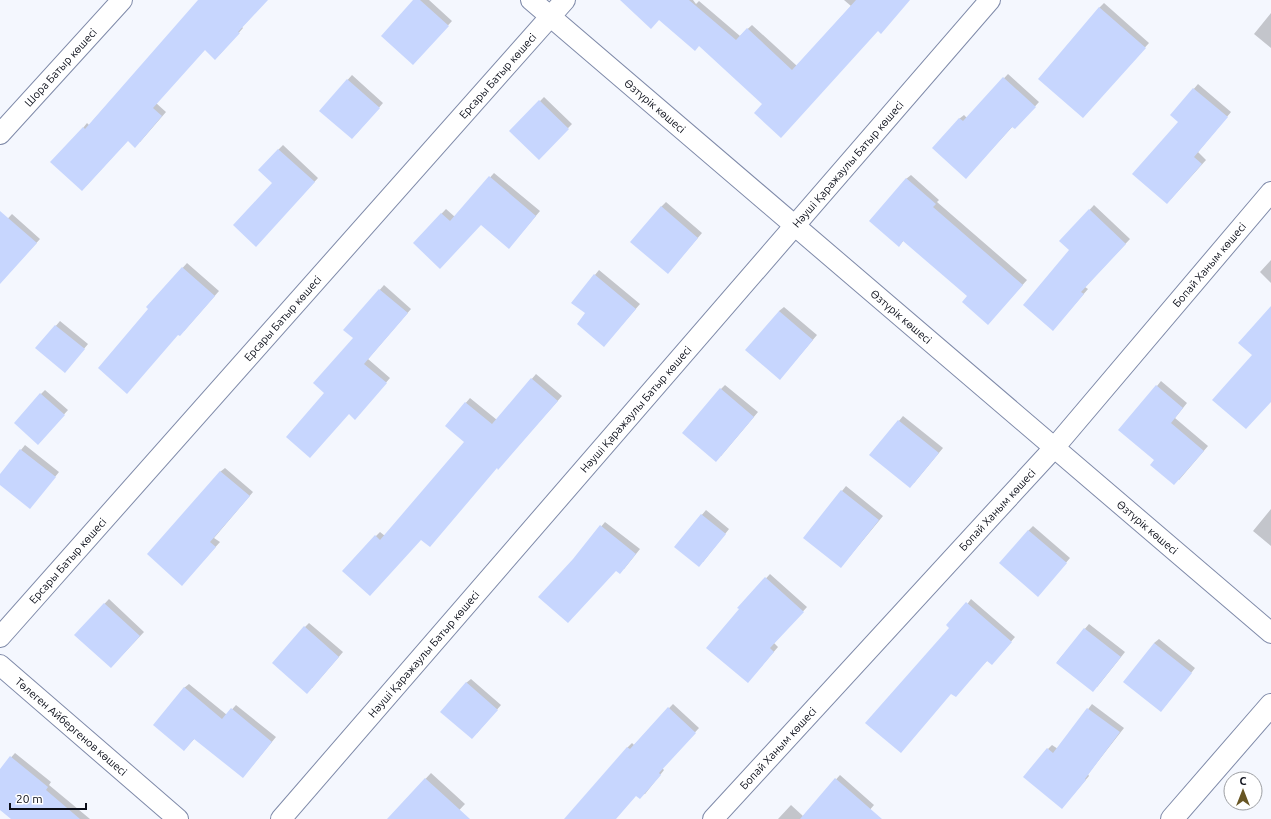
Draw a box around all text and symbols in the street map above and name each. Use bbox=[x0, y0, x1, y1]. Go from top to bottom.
street label: Шора Батыр көшесі bbox=[22, 26, 99, 109]
street label: Ерсары Батыр көшесі bbox=[457, 31, 539, 121]
street label: Өзтүрік көшесі bbox=[622, 77, 688, 135]
street label: Нәуші Қаражаулы Батыр көшесі bbox=[790, 99, 906, 230]
street label: Бопай Ханым көшесі bbox=[1170, 220, 1248, 309]
street label: Ерсары Батыр көшесі bbox=[242, 273, 324, 363]
street label: Өзтүрік көшесі bbox=[868, 287, 934, 346]
street label: Нәуші Қаражаулы Батыр көшесі bbox=[578, 344, 694, 475]
street label: Бопай Ханым көшесі bbox=[957, 466, 1038, 553]
street label: Өзтүрік көшесі bbox=[1114, 498, 1180, 557]
street label: Ерсары Батыр көшесі bbox=[27, 516, 109, 606]
street label: Нәуші Қаражаулы Батыр көшесі bbox=[366, 589, 482, 720]
street label: Төлеген Айбергенов көшесі bbox=[13, 675, 129, 778]
street label: Бопай Ханым көшесі bbox=[737, 705, 818, 792]
north arrow bbox=[1223, 771, 1263, 811]
text: С bbox=[1239, 775, 1247, 787]
scale bar bbox=[10, 785, 86, 811]
text: 20 m bbox=[16, 792, 43, 805]

